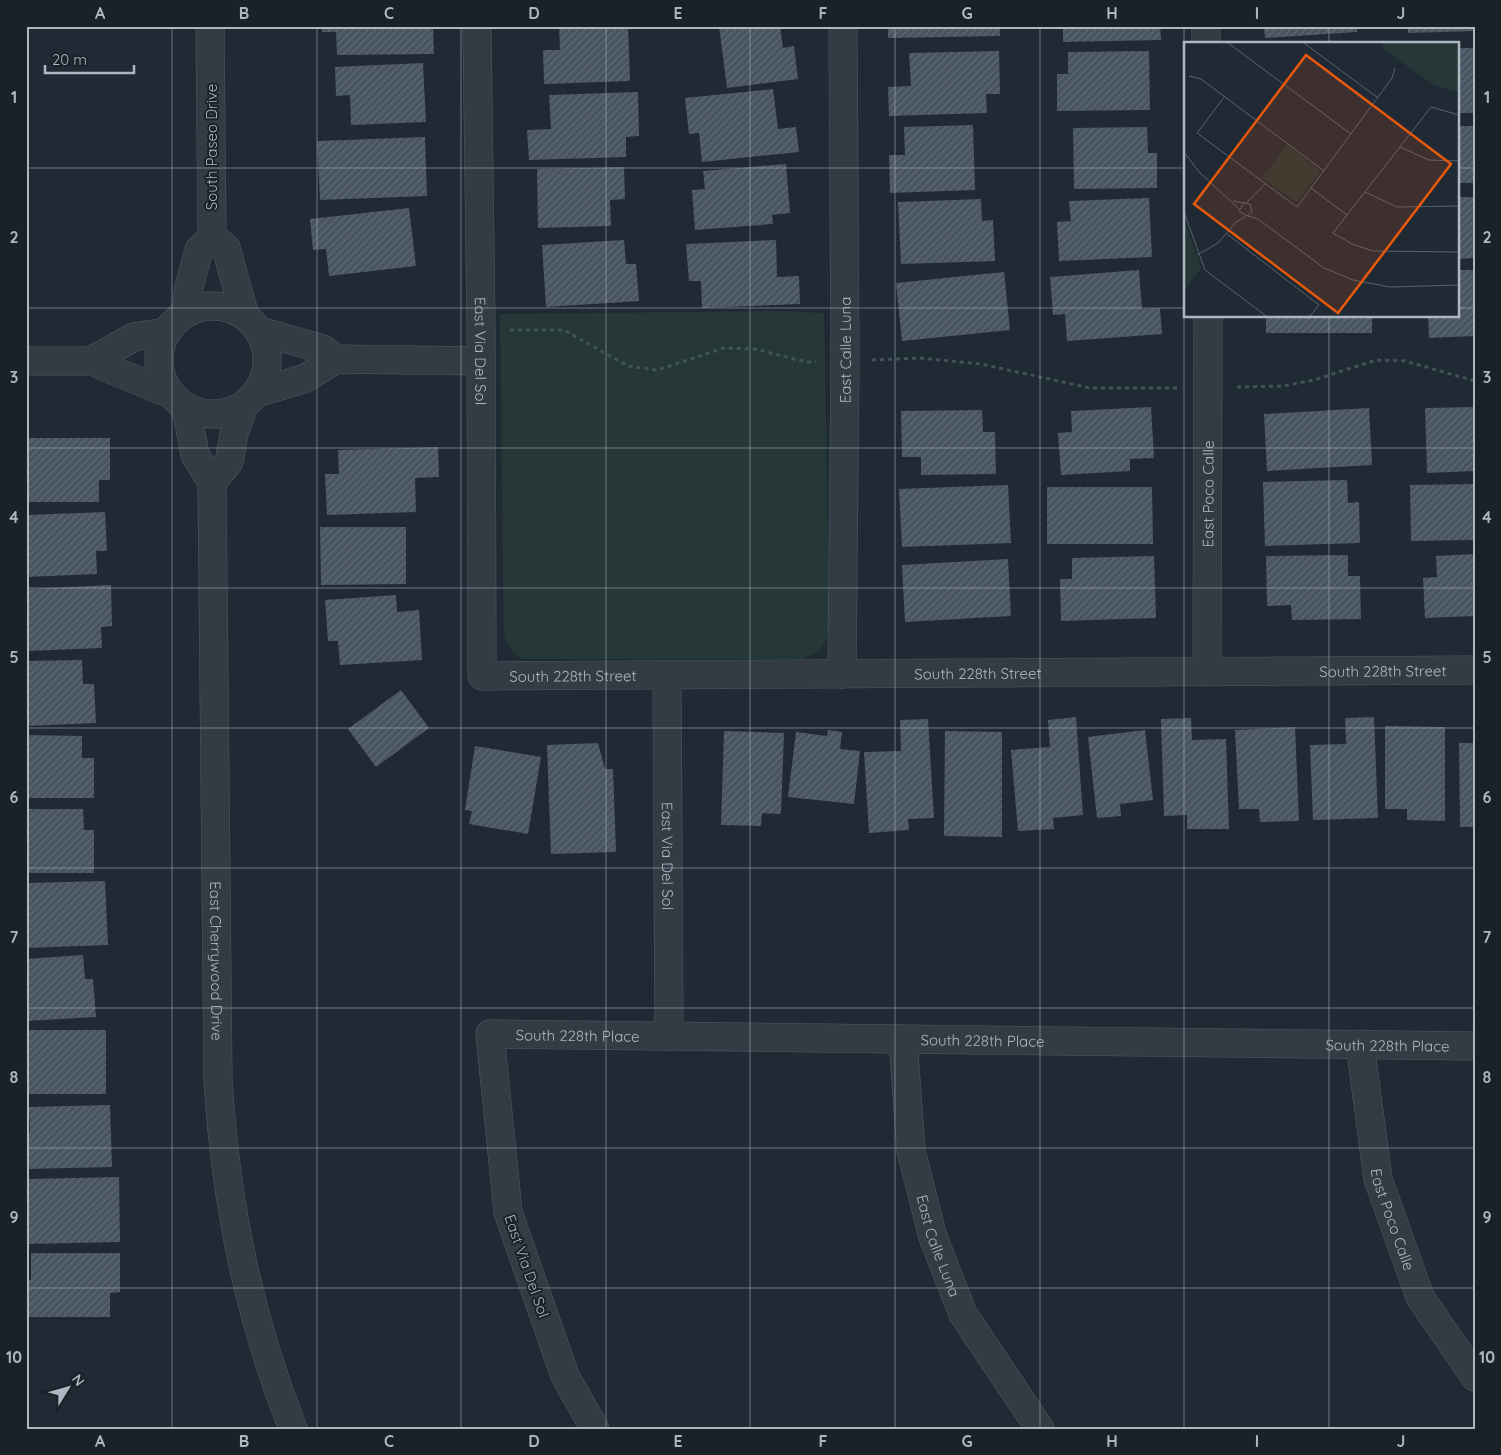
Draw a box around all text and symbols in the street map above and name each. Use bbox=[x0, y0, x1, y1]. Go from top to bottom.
text: A bbox=[95, 3, 106, 23]
text: B bbox=[239, 3, 249, 23]
text: C bbox=[384, 3, 394, 23]
text: D bbox=[528, 3, 540, 23]
text: E bbox=[673, 3, 683, 23]
text: F bbox=[819, 3, 828, 23]
text: G bbox=[961, 3, 973, 23]
text: H bbox=[1106, 3, 1118, 23]
text: I bbox=[1255, 3, 1259, 23]
text: J bbox=[1397, 3, 1405, 23]
scale bar bbox=[45, 42, 134, 74]
inset map bbox=[1184, 42, 1458, 318]
text: 20 m bbox=[52, 50, 87, 69]
street label: South Paseo Drive bbox=[202, 84, 221, 210]
text: 1 bbox=[11, 87, 17, 107]
text: 1 bbox=[1484, 87, 1490, 107]
text: 2 bbox=[9, 227, 19, 247]
text: 2 bbox=[1482, 227, 1492, 247]
street label: East Via Del Sol bbox=[471, 297, 491, 405]
street label: East Calle Luna bbox=[835, 297, 855, 403]
text: 3 bbox=[10, 367, 18, 387]
text: 3 bbox=[1483, 367, 1491, 387]
street label: East Poco Calle bbox=[1198, 441, 1217, 547]
text: 4 bbox=[9, 507, 19, 527]
text: 4 bbox=[1482, 507, 1492, 527]
text: 5 bbox=[9, 647, 19, 667]
text: 5 bbox=[1482, 647, 1492, 667]
street label: South 228th Street bbox=[1319, 661, 1447, 680]
street label: South 228th Street bbox=[914, 663, 1042, 683]
street label: South 228th Street bbox=[509, 666, 637, 685]
text: 6 bbox=[10, 787, 19, 807]
text: 6 bbox=[1483, 787, 1492, 807]
street label: East Via Del Sol bbox=[658, 802, 678, 910]
street label: East Cherrywood Drive bbox=[206, 881, 227, 1041]
text: 7 bbox=[10, 927, 19, 947]
text: 7 bbox=[1483, 927, 1492, 947]
street label: South 228th Place bbox=[515, 1025, 640, 1045]
street label: South 228th Place bbox=[920, 1030, 1045, 1050]
street label: South 228th Place bbox=[1325, 1035, 1450, 1055]
text: 8 bbox=[10, 1067, 19, 1087]
text: 8 bbox=[1483, 1067, 1492, 1087]
street label: East Poco Calle bbox=[1367, 1167, 1419, 1273]
street label: East Calle Luna bbox=[913, 1193, 965, 1299]
text: 9 bbox=[9, 1207, 19, 1227]
text: 9 bbox=[1482, 1207, 1492, 1227]
street label: East Via Del Sol bbox=[500, 1212, 554, 1320]
text: 10 bbox=[6, 1347, 22, 1367]
text: 10 bbox=[1479, 1347, 1495, 1367]
north arrow bbox=[42, 1362, 92, 1412]
text: N bbox=[68, 1371, 89, 1390]
text: A bbox=[95, 1431, 106, 1451]
text: B bbox=[239, 1431, 249, 1451]
text: C bbox=[384, 1431, 394, 1451]
text: D bbox=[528, 1431, 540, 1451]
text: E bbox=[673, 1431, 683, 1451]
text: F bbox=[819, 1431, 828, 1451]
text: G bbox=[961, 1431, 973, 1451]
text: H bbox=[1106, 1431, 1118, 1451]
text: I bbox=[1255, 1431, 1259, 1451]
text: J bbox=[1397, 1431, 1405, 1451]

